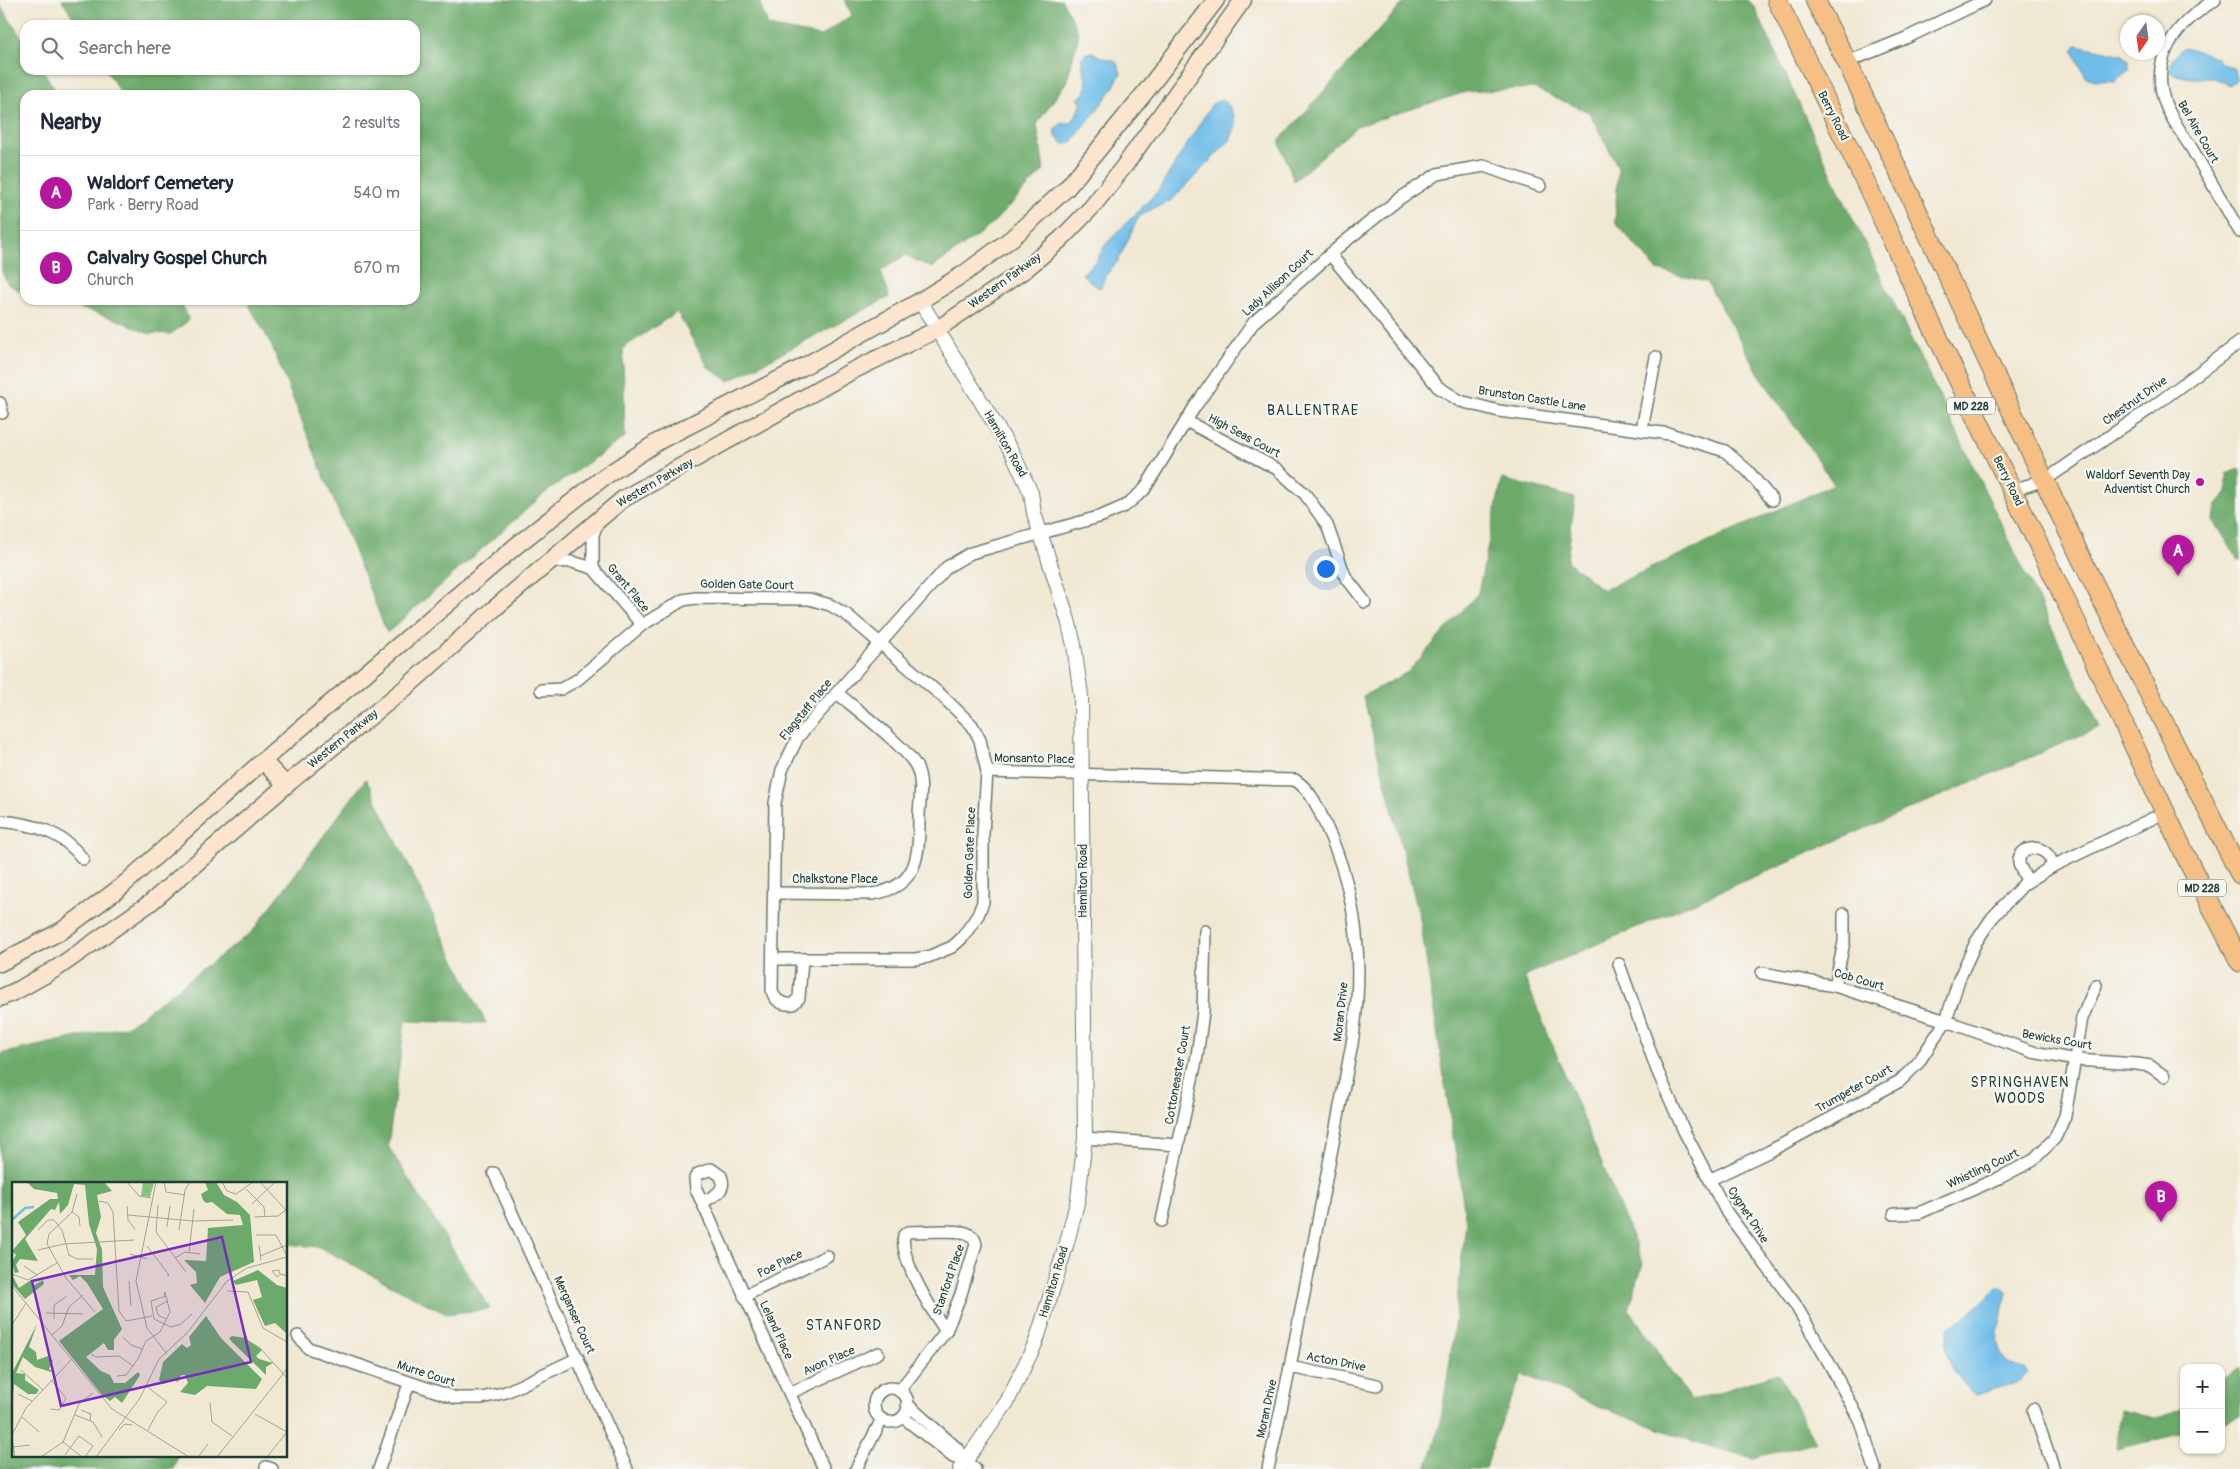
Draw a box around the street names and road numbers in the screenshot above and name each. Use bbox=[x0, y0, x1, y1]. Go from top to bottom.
street label: Berry Road bbox=[1814, 89, 1852, 144]
street label: Bel Aire Court bbox=[2174, 98, 2222, 166]
street label: Lady Allison Court bbox=[1239, 246, 1317, 320]
street label: Western Parkway bbox=[966, 250, 1044, 312]
street label: Chestnut Drive bbox=[2100, 373, 2170, 429]
street label: Brunston Castle Lane bbox=[1477, 383, 1587, 415]
road number: MD 228 bbox=[1947, 398, 1995, 414]
street label: Hamilton Road bbox=[980, 408, 1030, 480]
street label: High Seas Court bbox=[1205, 411, 1283, 461]
street label: Berry Road bbox=[1989, 454, 2027, 509]
street label: Western Parkway bbox=[614, 455, 696, 511]
street label: Grant Place bbox=[603, 561, 653, 615]
street label: Golden Gate Court bbox=[700, 577, 794, 593]
street label: Flagstaff Place bbox=[777, 676, 835, 744]
street label: Western Parkway bbox=[305, 706, 381, 772]
street label: Monsanto Place bbox=[994, 751, 1074, 767]
street label: Golden Gate Place bbox=[961, 807, 979, 899]
street label: Hamilton Road bbox=[1076, 844, 1091, 918]
street label: Chalkstone Place bbox=[792, 872, 878, 887]
road number: MD 228 bbox=[2178, 880, 2226, 896]
street label: Cob Court bbox=[1832, 966, 1886, 994]
street label: Moran Drive bbox=[1330, 981, 1352, 1042]
street label: Cottoneaster Court bbox=[1162, 1024, 1194, 1126]
street label: Bewicks Court bbox=[2021, 1026, 2093, 1054]
street label: Trumpeter Court bbox=[1813, 1062, 1895, 1116]
street label: Whistling Court bbox=[1945, 1146, 2022, 1192]
street label: Cygnet Drive bbox=[1724, 1184, 1772, 1246]
street label: Stanford Place bbox=[930, 1242, 968, 1317]
street label: Hamilton Road bbox=[1036, 1244, 1072, 1320]
street label: Poe Place bbox=[755, 1247, 805, 1281]
street label: Merganser Court bbox=[550, 1274, 598, 1356]
street label: Leland Place bbox=[756, 1298, 796, 1362]
street label: Avon Place bbox=[801, 1343, 857, 1379]
street label: Acton Drive bbox=[1305, 1349, 1367, 1375]
street label: Murre Court bbox=[395, 1358, 457, 1391]
street label: Moran Drive bbox=[1253, 1378, 1281, 1440]

